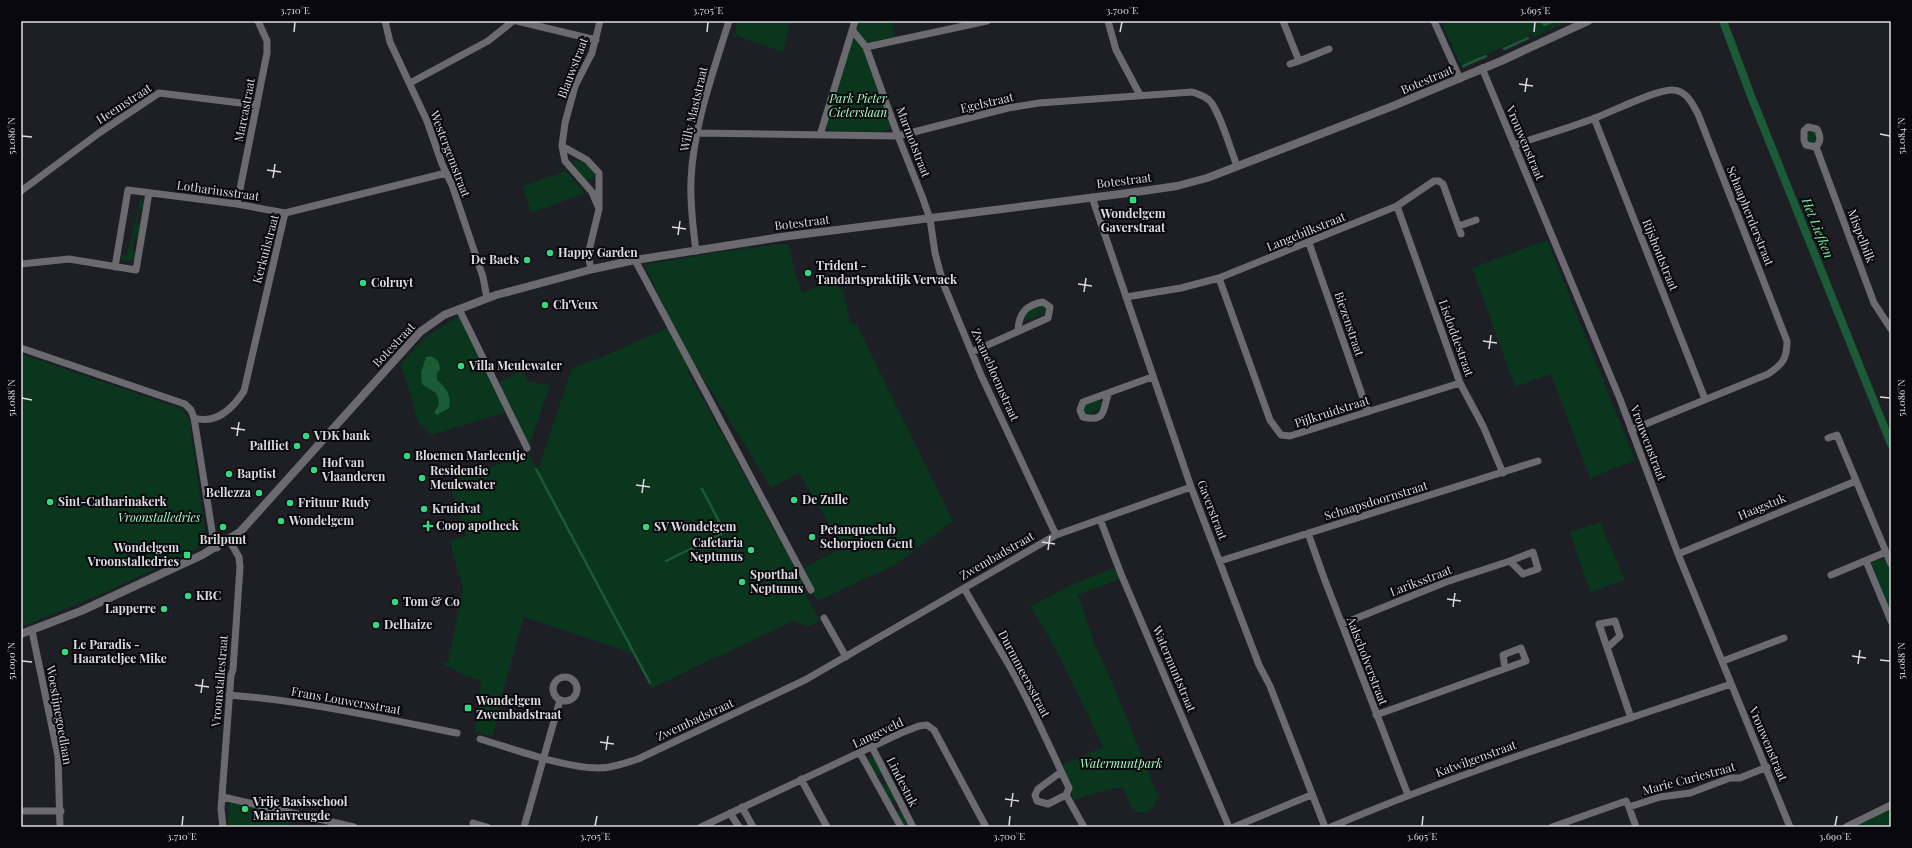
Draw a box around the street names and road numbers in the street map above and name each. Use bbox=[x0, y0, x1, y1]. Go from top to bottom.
street label: Blauwstraat bbox=[553, 34, 591, 100]
street label: Botestraat bbox=[1398, 61, 1456, 97]
street label: Willy Maststraat bbox=[675, 64, 711, 154]
street label: Marcastraat bbox=[230, 76, 258, 143]
street label: Heemstraat bbox=[93, 79, 155, 127]
street label: Egelstraat bbox=[959, 88, 1016, 116]
street label: Vrouwenstraat bbox=[1503, 102, 1549, 183]
street label: Marmotstraat bbox=[893, 104, 935, 180]
street label: Westergemstraat bbox=[427, 107, 475, 200]
street label: Schaapherderstraat bbox=[1724, 163, 1778, 268]
street label: Botestraat bbox=[1095, 169, 1153, 191]
street label: Lothariusstraat bbox=[176, 176, 261, 204]
street label: Mispelbilk bbox=[1844, 207, 1880, 265]
street label: Langebilkstraat bbox=[1264, 208, 1348, 254]
street label: Botestraat bbox=[773, 211, 831, 233]
street label: Kerkuilstraat bbox=[248, 212, 282, 285]
street label: Rijshoutstraat bbox=[1639, 216, 1683, 293]
street label: Biezenstraat bbox=[1331, 289, 1369, 359]
street label: Lisdoddestraat bbox=[1436, 297, 1479, 379]
street label: Botestraat bbox=[368, 318, 419, 370]
street label: Zwanebloemstraat bbox=[968, 326, 1024, 424]
street label: Pijlkruidstraat bbox=[1292, 391, 1372, 431]
street label: Vrouwenstraat bbox=[1627, 402, 1671, 483]
street label: Schaapsdoornstraat bbox=[1322, 476, 1430, 523]
street label: Gaverstraat bbox=[1194, 478, 1232, 542]
street label: Haagstuk bbox=[1735, 489, 1788, 523]
street label: Zwembadstraat bbox=[956, 527, 1037, 583]
street label: Lariksstraat bbox=[1387, 561, 1455, 599]
street label: Aalscholverstraat bbox=[1343, 613, 1392, 708]
street label: Watermuntstraat bbox=[1149, 622, 1201, 715]
street label: Durmmeersstraat bbox=[995, 627, 1055, 720]
street label: Vroonstallestraat bbox=[207, 634, 231, 729]
street label: Woestijnegoedlaan bbox=[43, 663, 77, 766]
street label: Frans Louwersstraat bbox=[290, 682, 403, 718]
street label: Zwembadstraat bbox=[653, 694, 737, 744]
street label: Vrouwenstraat bbox=[1746, 703, 1792, 784]
street label: Langeveld bbox=[850, 713, 906, 751]
street label: Katwilgenstraat bbox=[1433, 736, 1519, 780]
street label: Lindestuk bbox=[884, 754, 922, 810]
street label: Marie Curiestraat bbox=[1641, 758, 1738, 798]

